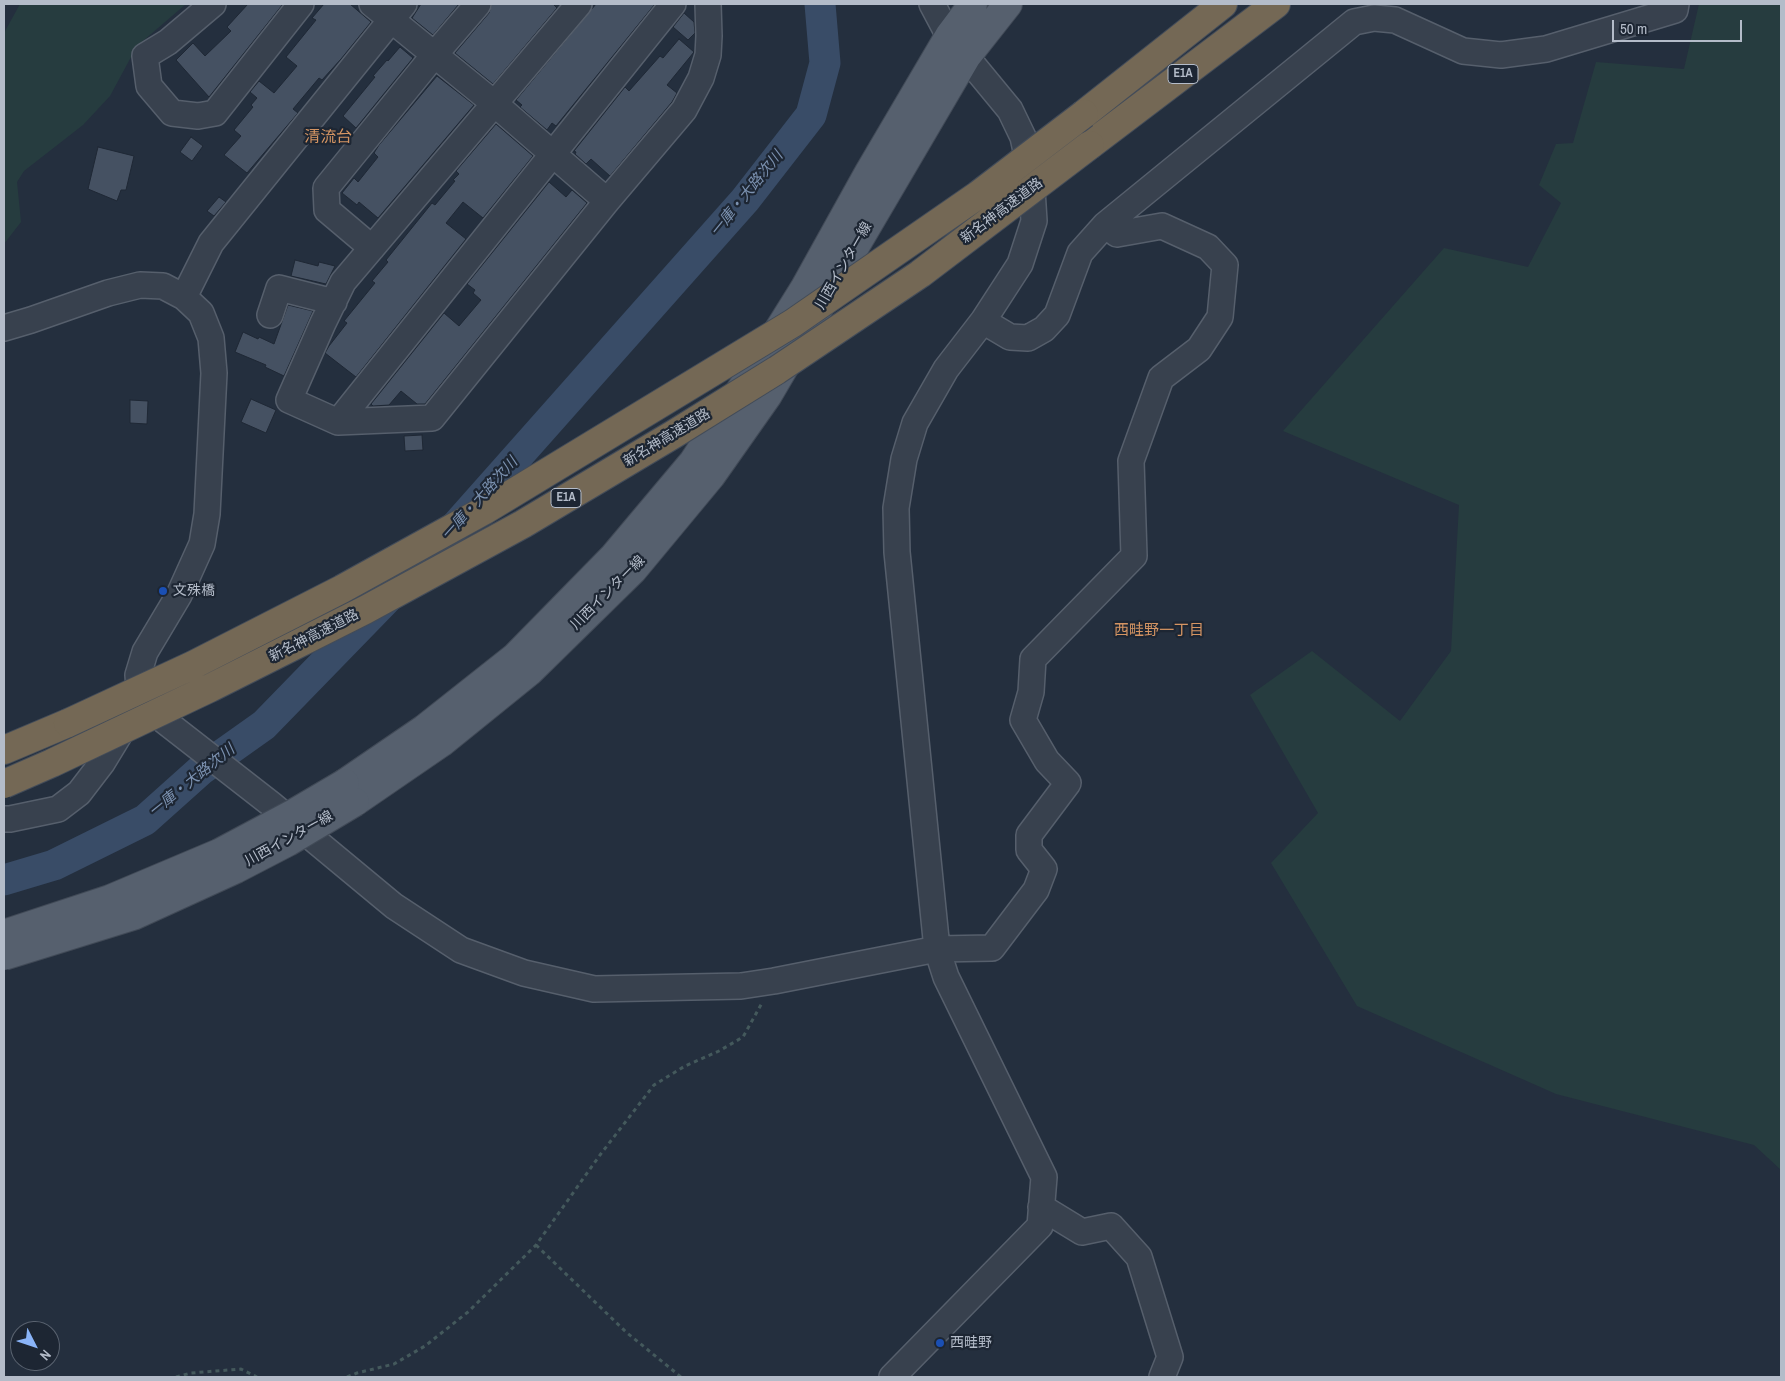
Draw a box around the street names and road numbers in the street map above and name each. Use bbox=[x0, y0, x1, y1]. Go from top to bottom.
road number: E1A bbox=[1168, 64, 1198, 84]
street label: 新名神高速道路 bbox=[958, 175, 1046, 247]
street label: 川西インター線 bbox=[812, 219, 876, 313]
street label: 新名神高速道路 bbox=[621, 406, 713, 470]
road number: E1A bbox=[551, 488, 581, 508]
street label: 川西インター線 bbox=[567, 552, 649, 634]
street label: 新名神高速道路 bbox=[267, 606, 361, 666]
street label: 川西インター線 bbox=[242, 808, 336, 870]

